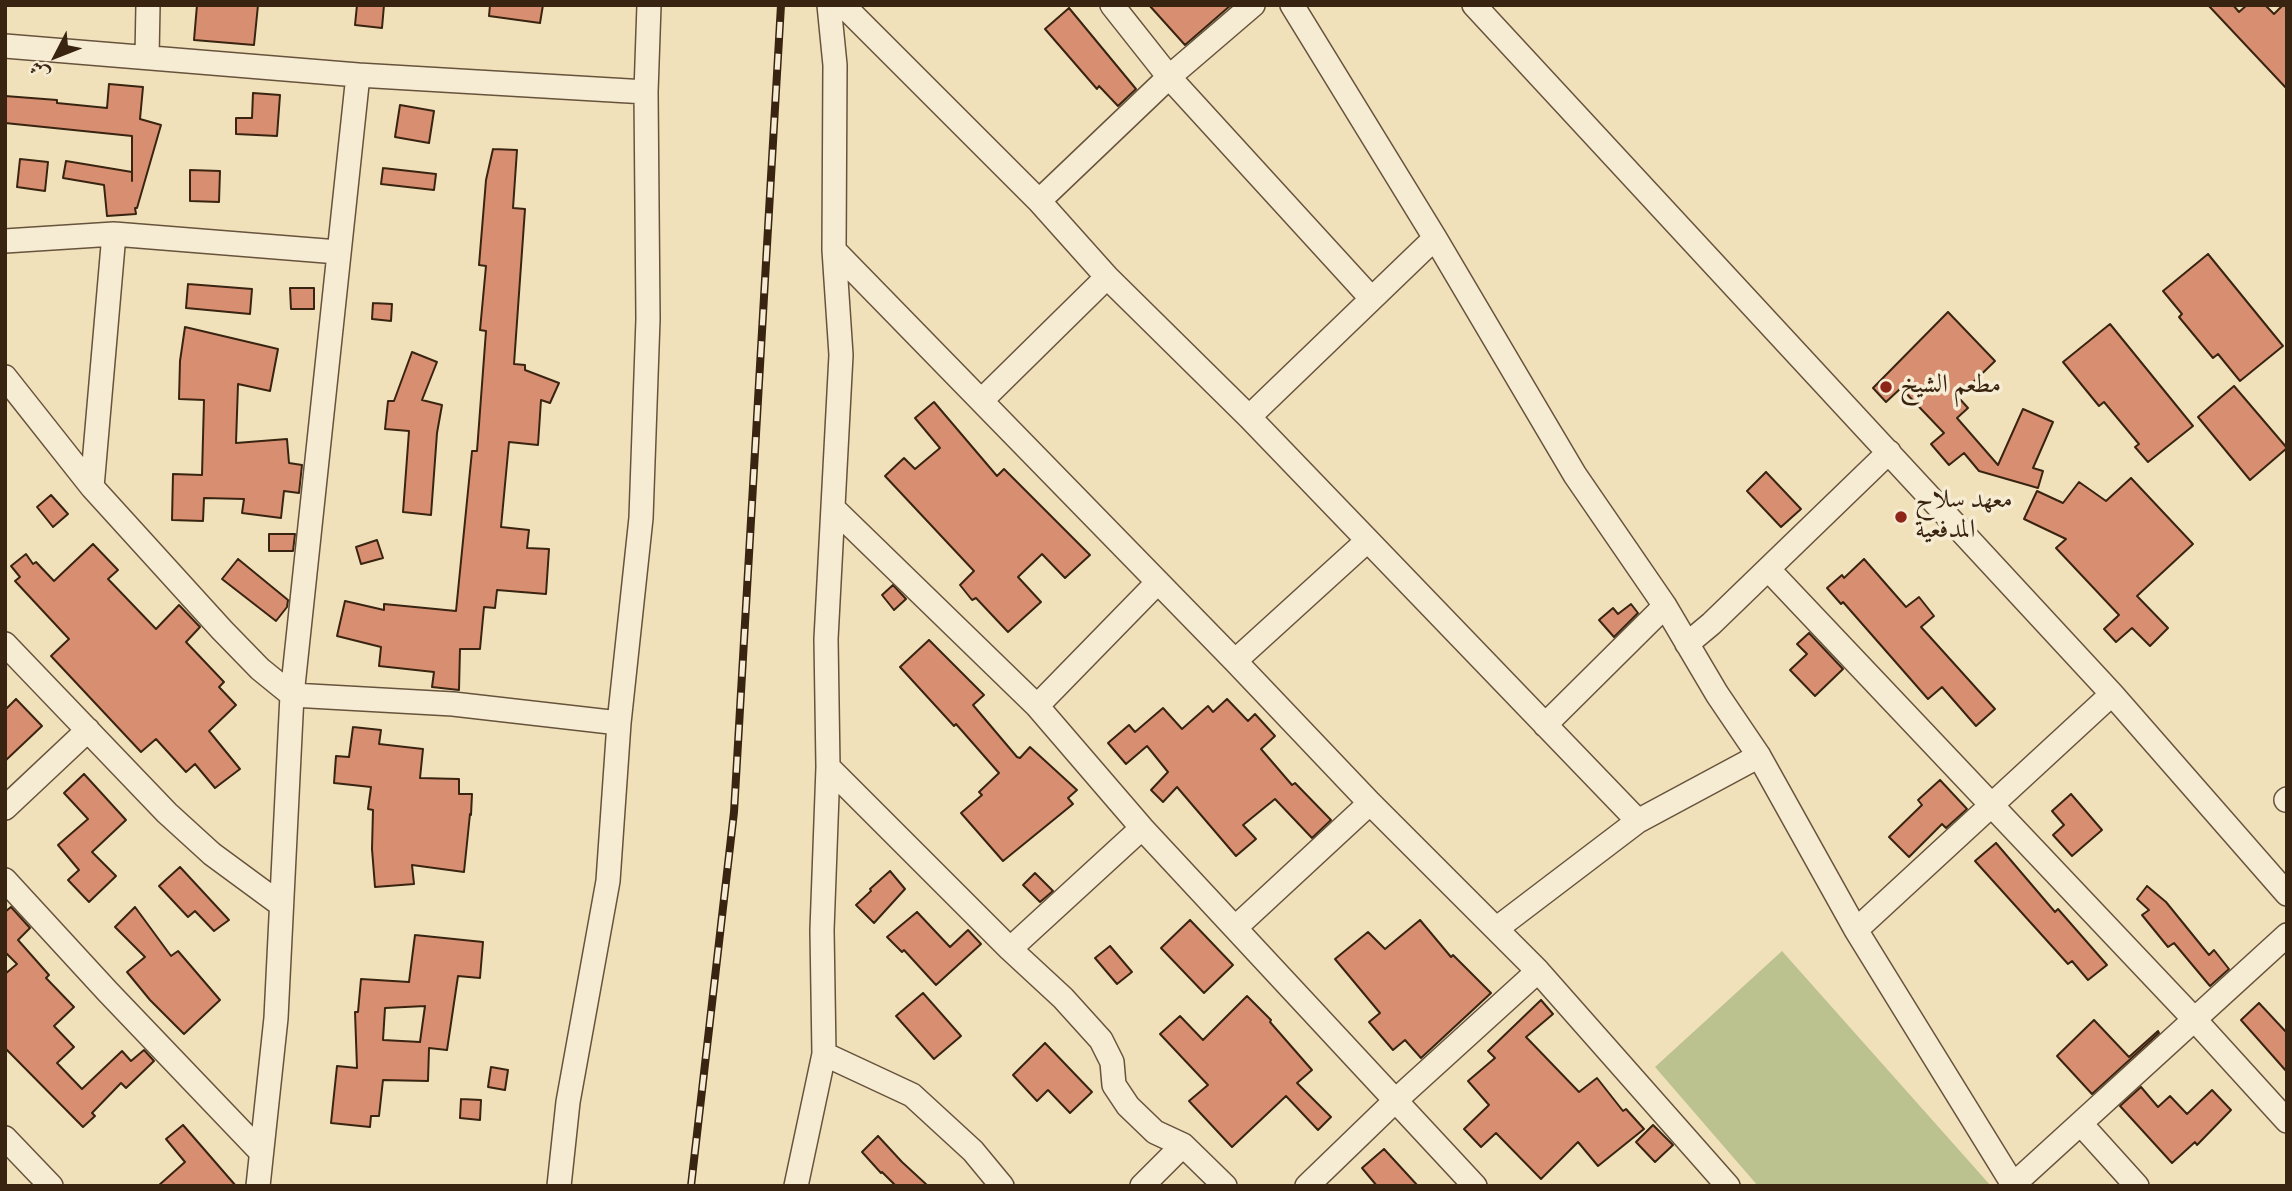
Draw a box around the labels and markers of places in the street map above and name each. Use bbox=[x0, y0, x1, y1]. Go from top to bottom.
place label: مطعم الشيخ bbox=[1900, 371, 2001, 403]
marker: مطعم الشيخ bbox=[1878, 379, 1894, 395]
place label: معهد سلاح المدفعية bbox=[1915, 486, 2013, 548]
marker: معهد سلاح المدفعية bbox=[1893, 509, 1909, 525]

